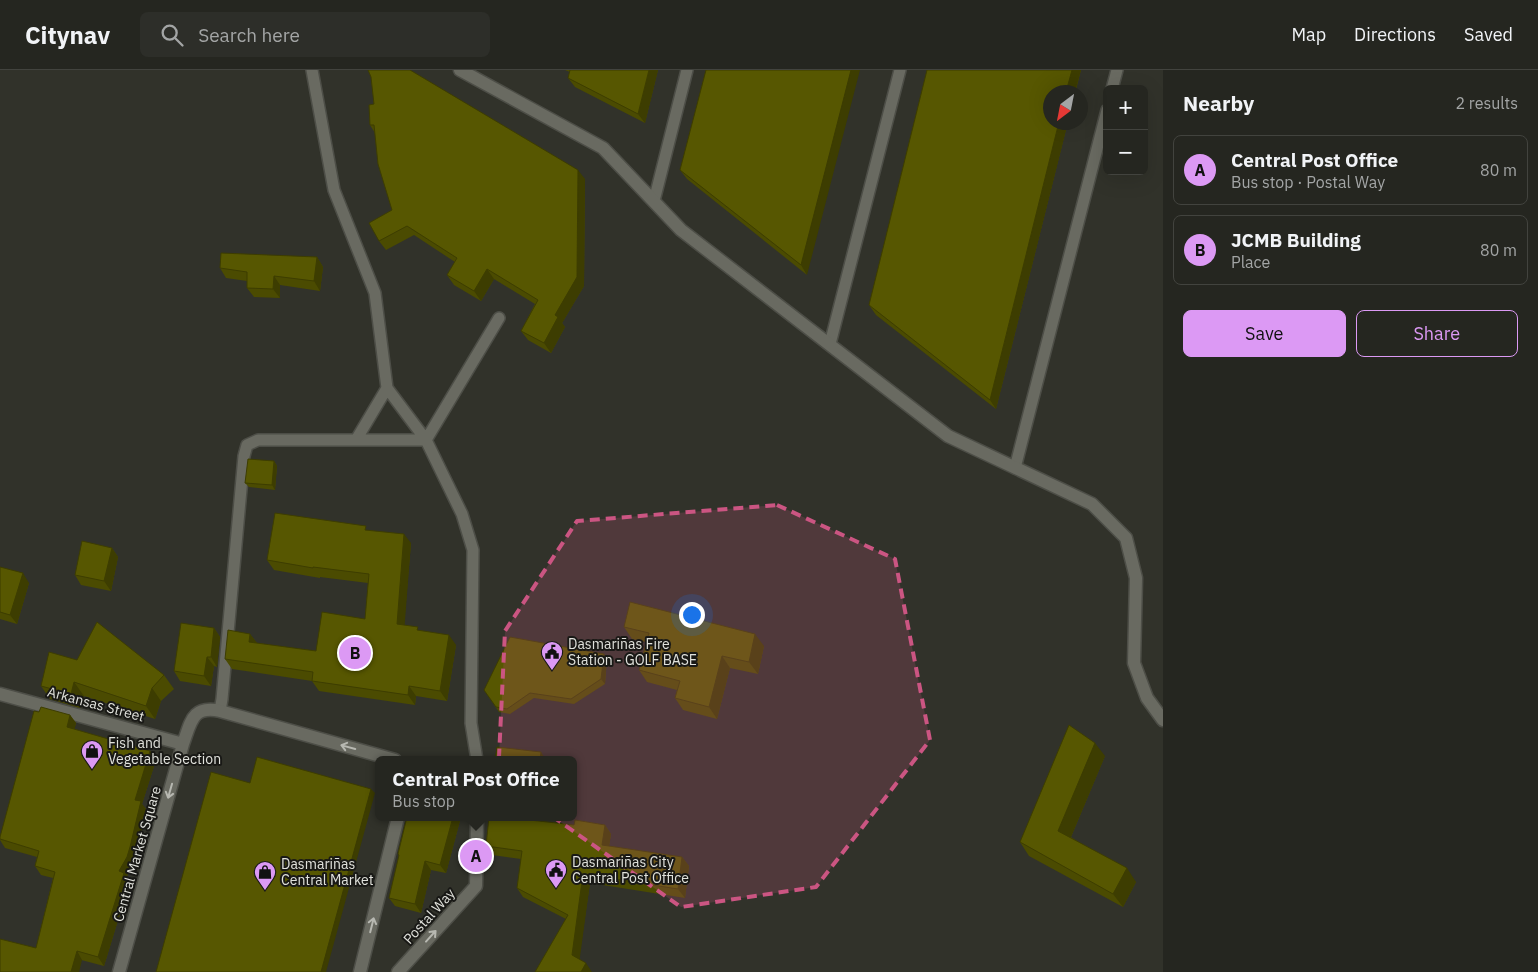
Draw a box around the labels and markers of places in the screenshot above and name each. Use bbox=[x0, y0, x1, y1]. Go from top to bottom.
pin: B bbox=[339, 634, 371, 672]
place label: Dasmariñas Fire Station - GOLF BASE bbox=[568, 635, 697, 669]
public building icon: Dasmariñas Fire Station - GOLF BASE bbox=[540, 640, 564, 671]
place label: Fish and Vegetable Section bbox=[108, 734, 221, 768]
shop icon: Fish and Vegetable Section bbox=[80, 739, 104, 770]
pin: A bbox=[460, 837, 492, 875]
place label: Dasmariñas City Central Post Office bbox=[572, 853, 689, 887]
place label: Dasmariñas Central Market bbox=[281, 855, 374, 889]
public building icon: Dasmariñas City Central Post Office bbox=[544, 858, 568, 889]
shop icon: Dasmariñas Central Market bbox=[253, 860, 277, 891]

